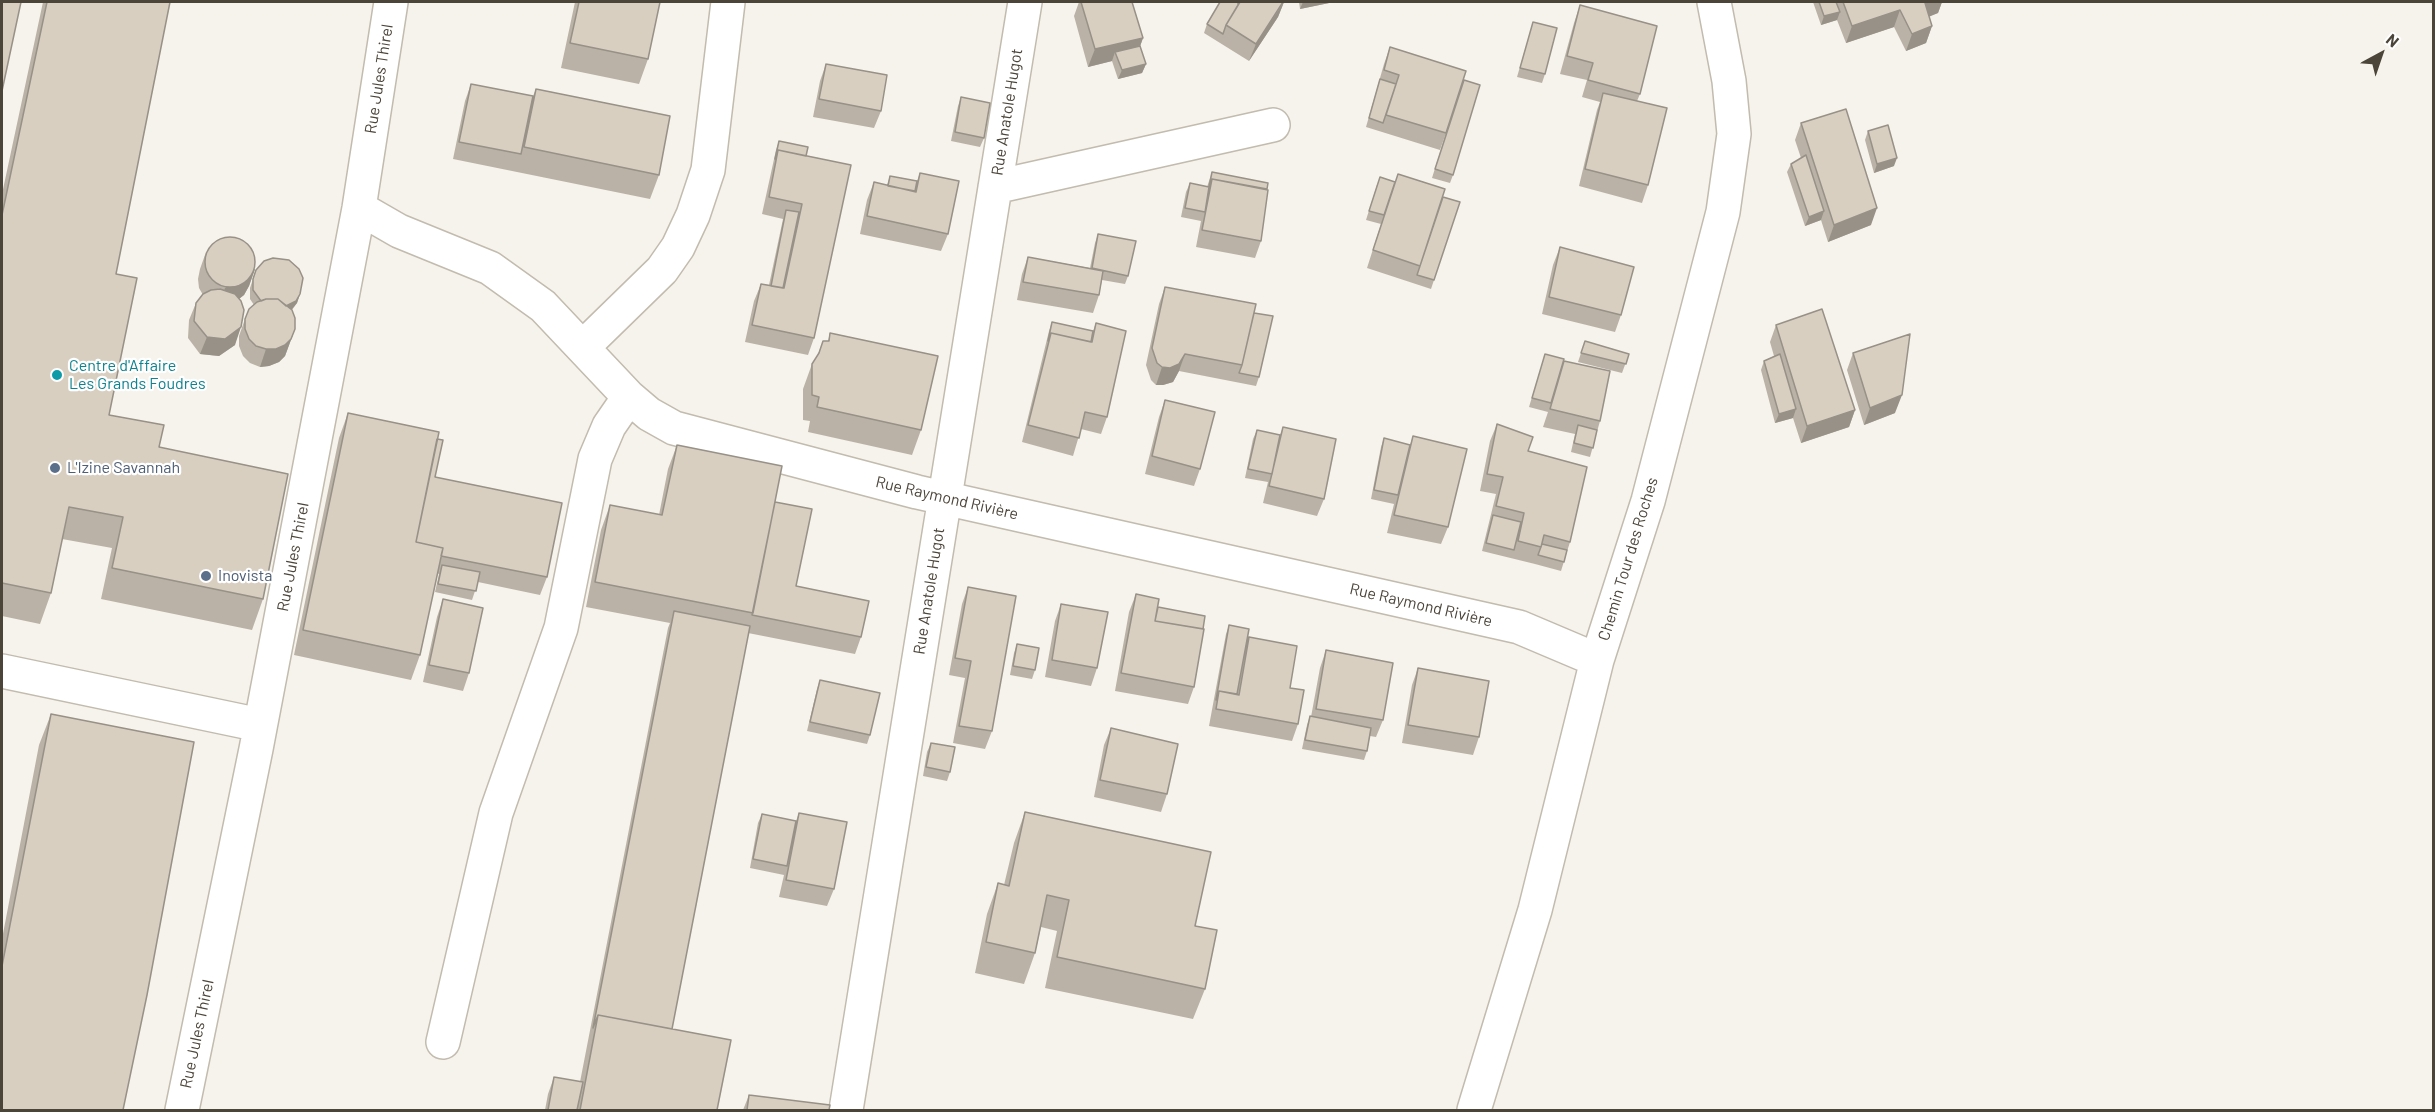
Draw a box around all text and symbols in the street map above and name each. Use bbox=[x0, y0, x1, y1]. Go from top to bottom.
street label: Rue Jules Thirel bbox=[361, 23, 397, 135]
north arrow bbox=[2351, 24, 2411, 84]
text: N bbox=[2383, 29, 2403, 51]
street label: Rue Anatole Hugot bbox=[987, 47, 1027, 177]
place label: Centre d'Affaire Les Grands Foudres bbox=[69, 356, 206, 394]
marker: Centre d'Affaire Les Grands Foudres bbox=[50, 368, 64, 382]
place label: L'Izine Savannah bbox=[67, 458, 180, 478]
marker: L'Izine Savannah bbox=[48, 461, 62, 475]
street label: Rue Raymond Rivière bbox=[874, 472, 1020, 524]
street label: Chemin Tour des Roches bbox=[1594, 475, 1662, 643]
street label: Rue Jules Thirel bbox=[273, 501, 313, 613]
street label: Rue Anatole Hugot bbox=[909, 526, 949, 656]
place label: Inovista bbox=[218, 566, 272, 586]
marker: Inovista bbox=[199, 569, 213, 583]
street label: Rue Raymond Rivière bbox=[1348, 579, 1494, 631]
street label: Rue Jules Thirel bbox=[176, 978, 218, 1090]

